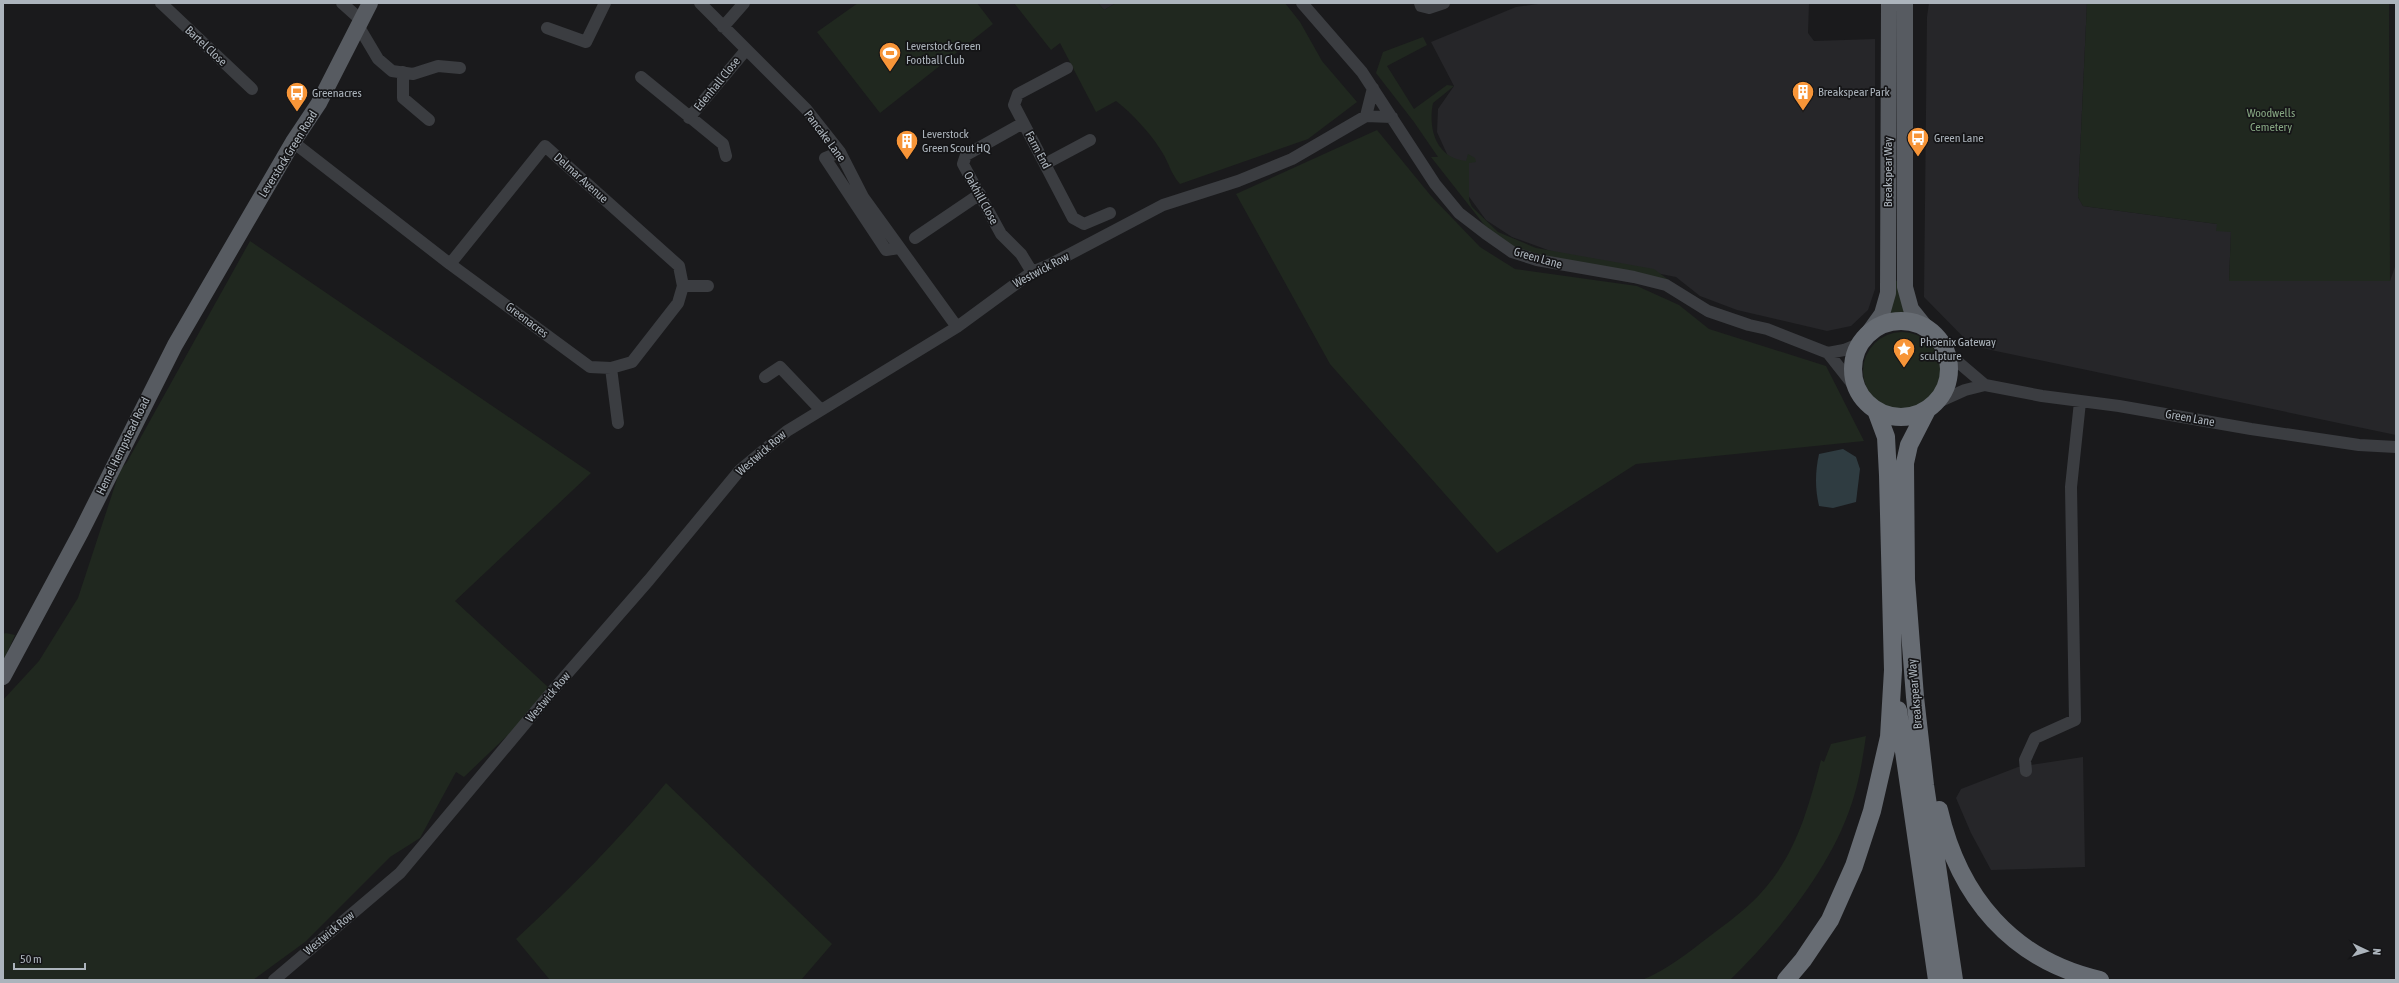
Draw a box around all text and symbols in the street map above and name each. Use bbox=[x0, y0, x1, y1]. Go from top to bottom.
street label: Bartel Close bbox=[182, 23, 230, 69]
place label: Leverstock Green Football Club bbox=[906, 39, 981, 67]
sports icon: Leverstock Green Football Club bbox=[877, 40, 903, 73]
street label: Edenhall Close bbox=[691, 54, 743, 114]
building icon: Breakspear Park bbox=[1790, 79, 1816, 112]
bus stop icon: Greenacres bbox=[284, 80, 310, 113]
place label: Breakspear Park bbox=[1818, 85, 1890, 99]
place label: Greenacres bbox=[312, 86, 362, 100]
park label: Woodwells Cemetery bbox=[2247, 106, 2295, 134]
street label: Leverstock Green Road bbox=[256, 108, 320, 200]
street label: Pancake Lane bbox=[801, 108, 849, 164]
bus stop icon: Green Lane bbox=[1905, 125, 1931, 158]
place label: Leverstock Green Scout HQ bbox=[922, 127, 991, 155]
building icon: Leverstock Green Scout HQ bbox=[894, 128, 920, 161]
street label: Farm End bbox=[1022, 129, 1054, 171]
place label: Green Lane bbox=[1934, 131, 1984, 145]
street label: Breakspear Way bbox=[1881, 137, 1895, 207]
street label: Delmar Avenue bbox=[551, 150, 611, 206]
street label: Oakhill Close bbox=[961, 169, 1001, 227]
street label: Green Lane bbox=[1512, 244, 1564, 272]
street label: Westwick Row bbox=[1011, 249, 1071, 291]
street label: Greenacres bbox=[503, 299, 551, 341]
place label: Phoenix Gateway sculpture bbox=[1920, 335, 1996, 363]
place icon: Phoenix Gateway sculpture bbox=[1891, 336, 1917, 369]
street label: Hemel Hempstead Road bbox=[93, 395, 153, 497]
street label: Green Lane bbox=[2164, 407, 2216, 429]
street label: Westwick Row bbox=[733, 428, 789, 478]
street label: Breakspear Way bbox=[1905, 658, 1925, 730]
street label: Westwick Row bbox=[523, 669, 573, 725]
street label: Westwick Row bbox=[301, 908, 357, 958]
north arrow bbox=[2347, 931, 2387, 971]
scale bar bbox=[14, 945, 85, 971]
text: N bbox=[2371, 948, 2383, 955]
text: 50 m bbox=[20, 952, 42, 966]

